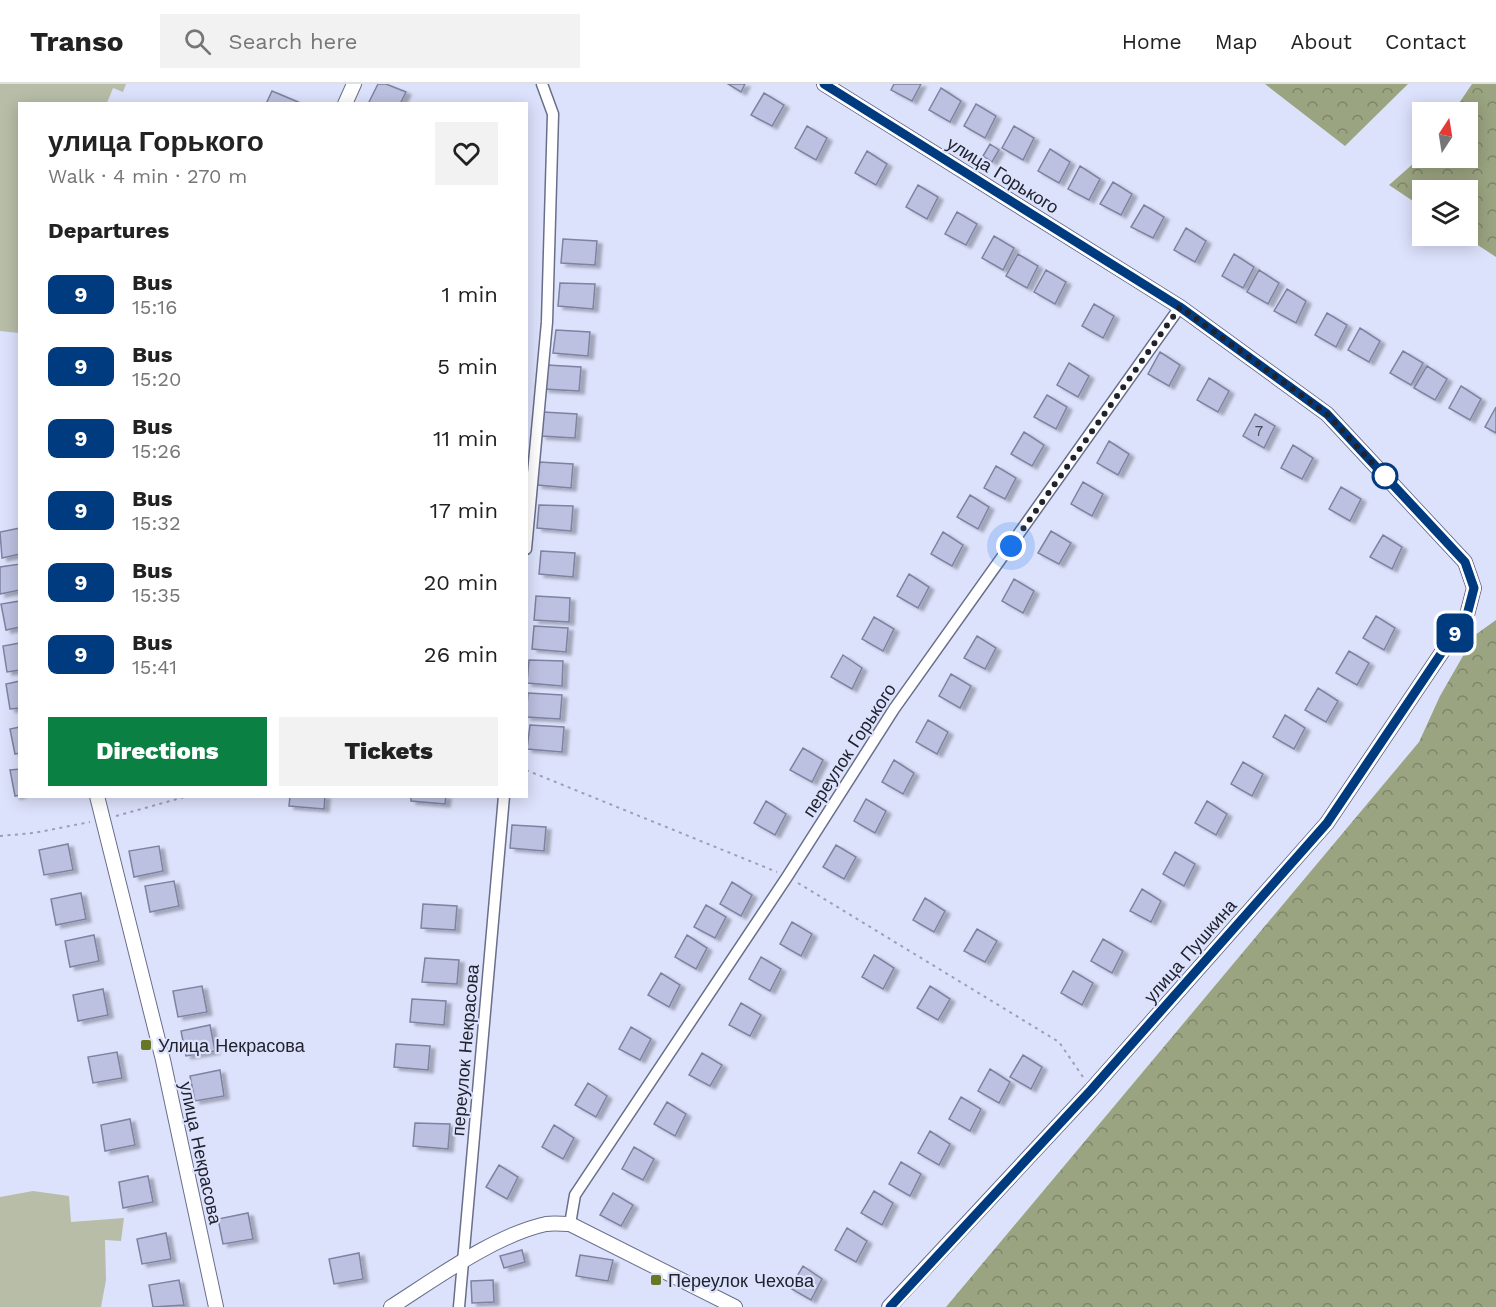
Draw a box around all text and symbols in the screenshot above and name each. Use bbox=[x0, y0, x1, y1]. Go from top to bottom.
search box bbox=[160, 14, 580, 68]
text: Transo bbox=[30, 25, 124, 58]
icon: search bbox=[181, 25, 214, 58]
text: Search here bbox=[229, 29, 358, 54]
text: Home bbox=[1122, 29, 1182, 54]
text: Map bbox=[1215, 29, 1258, 54]
text: About bbox=[1291, 29, 1352, 54]
text: Contact bbox=[1385, 29, 1466, 54]
north arrow bbox=[1412, 102, 1478, 168]
map controls bbox=[1412, 102, 1478, 246]
button: heart bbox=[435, 122, 498, 185]
text: улица Горького bbox=[48, 125, 264, 158]
street label: улица Горького bbox=[943, 132, 1063, 218]
text: Walk · 4 min · 270 m bbox=[48, 164, 247, 188]
button: layers bbox=[1412, 180, 1478, 246]
text: Departures bbox=[48, 218, 169, 243]
text: Bus bbox=[132, 270, 172, 295]
text: 9 bbox=[75, 282, 87, 307]
text: 1 min bbox=[441, 282, 498, 307]
text: 15:16 bbox=[132, 295, 177, 319]
text: Bus bbox=[132, 342, 172, 367]
text: 9 bbox=[75, 354, 87, 379]
text: 5 min bbox=[437, 354, 498, 379]
text: 15:20 bbox=[132, 367, 181, 391]
text: Bus bbox=[132, 414, 172, 439]
house number: 7 bbox=[1255, 422, 1263, 440]
text: 9 bbox=[75, 426, 87, 451]
text: 11 min bbox=[433, 426, 498, 451]
text: 15:26 bbox=[132, 439, 181, 463]
unlabelled marker bbox=[1372, 463, 1398, 489]
text: Bus bbox=[132, 486, 172, 511]
text: 9 bbox=[75, 498, 87, 523]
text: 17 min bbox=[430, 498, 498, 523]
text: 15:32 bbox=[132, 511, 181, 535]
your location bbox=[996, 531, 1026, 561]
text: Bus bbox=[132, 558, 172, 583]
text: 9 bbox=[75, 570, 87, 595]
text: 20 min bbox=[424, 570, 498, 595]
text: 15:35 bbox=[132, 583, 181, 607]
line badge: 9 bbox=[1436, 614, 1474, 652]
text: 9 bbox=[1449, 621, 1461, 646]
text: Bus bbox=[132, 630, 172, 655]
text: 9 bbox=[75, 642, 87, 667]
text: 26 min bbox=[424, 642, 498, 667]
text: 15:41 bbox=[132, 655, 177, 679]
street label: переулок Горького bbox=[798, 679, 900, 821]
button: Directions bbox=[48, 717, 267, 786]
button: Tickets bbox=[279, 717, 498, 786]
street label: улица Пушкина bbox=[1139, 894, 1241, 1007]
street label: переулок Некрасова bbox=[447, 962, 483, 1137]
place label: Улица Некрасова bbox=[158, 1035, 306, 1056]
marker: Улица Некрасова bbox=[139, 1038, 153, 1052]
street label: улица Некрасова bbox=[176, 1080, 227, 1227]
place label: Переулок Чехова bbox=[668, 1270, 815, 1291]
marker: Переулок Чехова bbox=[649, 1273, 663, 1287]

